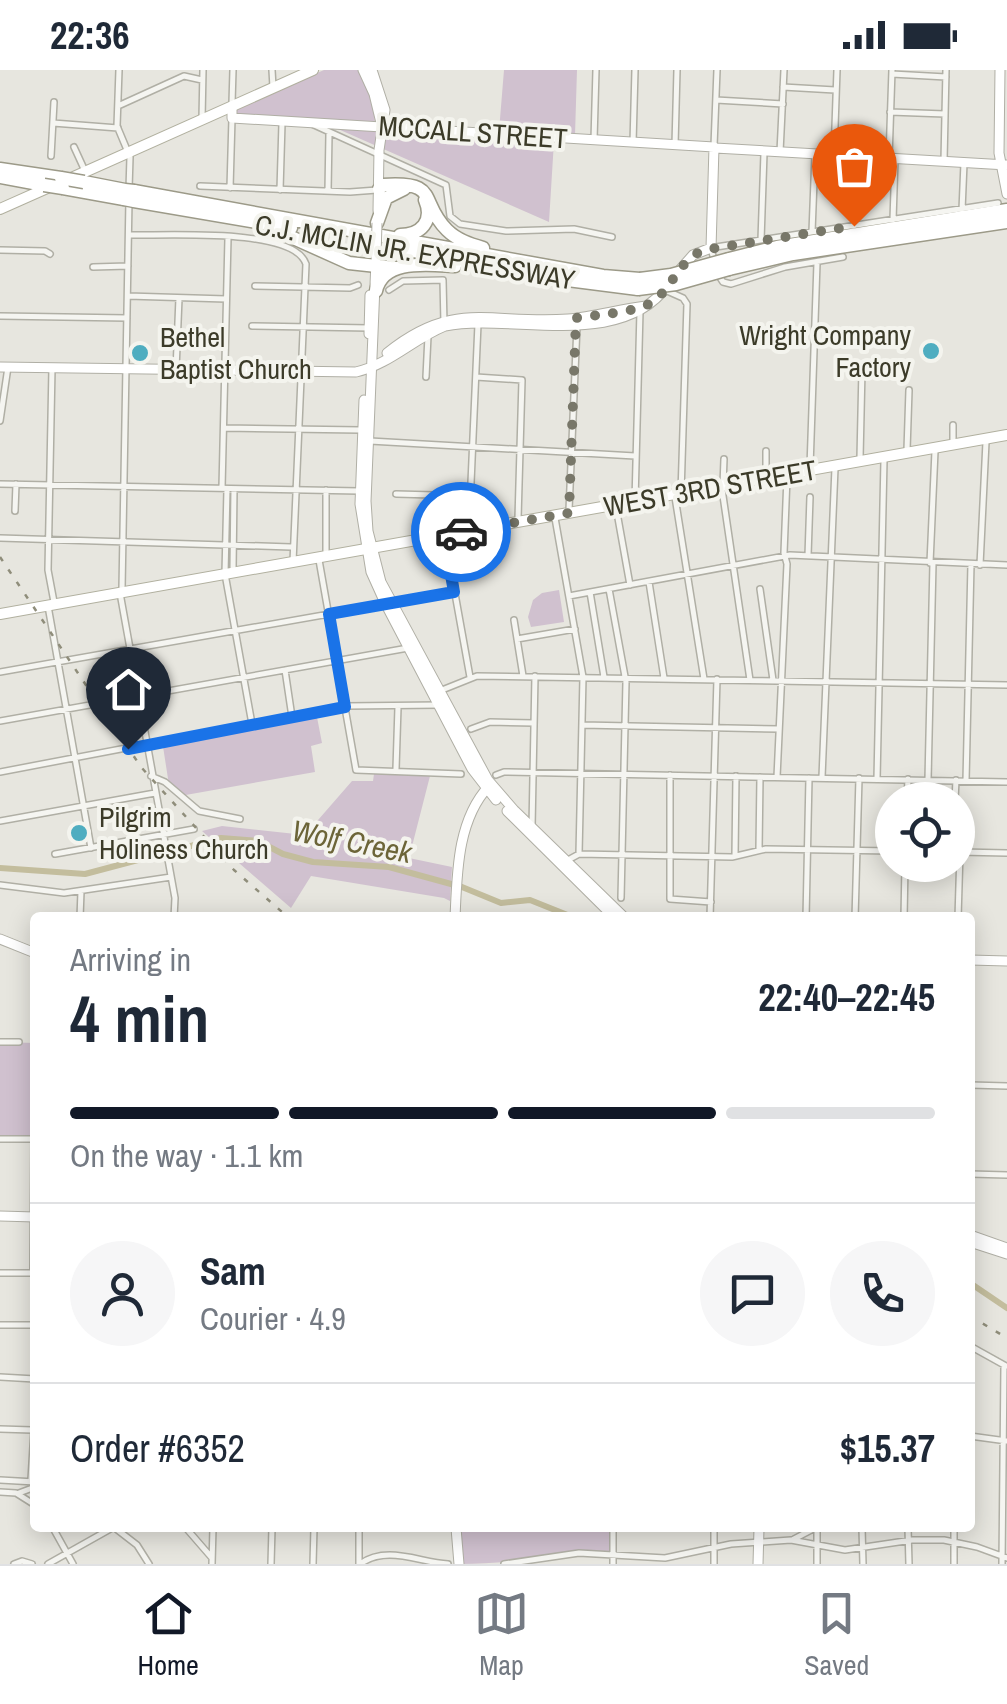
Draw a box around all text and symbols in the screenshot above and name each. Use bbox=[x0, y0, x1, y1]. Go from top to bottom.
text: 22:36 bbox=[50, 10, 130, 61]
street label: MCCALL STREET bbox=[377, 106, 569, 158]
pin bbox=[812, 124, 897, 227]
icon: bag bbox=[827, 139, 882, 194]
street label: C.J. MCLIN JR. EXPRESSWAY bbox=[252, 205, 579, 299]
place label: Wright Company Factory bbox=[739, 316, 912, 386]
place label: Bethel Baptist Church bbox=[160, 318, 312, 388]
marker: Wright Company Factory bbox=[920, 340, 942, 362]
marker: Bethel Baptist Church bbox=[129, 342, 151, 364]
street label: WEST 3RD STREET bbox=[601, 451, 819, 525]
courier bbox=[411, 482, 511, 582]
icon: car bbox=[434, 505, 489, 560]
pin bbox=[86, 647, 171, 750]
icon: home bbox=[101, 662, 156, 717]
map controls bbox=[875, 782, 975, 882]
button: locate bbox=[875, 782, 975, 882]
place label: Pilgrim Holiness Church bbox=[99, 798, 269, 868]
water label: Wolf Creek bbox=[289, 810, 417, 873]
marker: Pilgrim Holiness Church bbox=[68, 822, 90, 844]
text: Arriving in bbox=[70, 938, 191, 981]
text: 22:40–22:45 bbox=[758, 972, 935, 1023]
text: 4 min bbox=[70, 975, 209, 1062]
text: On the way · 1.1 km bbox=[70, 1134, 303, 1177]
button: person bbox=[70, 1241, 175, 1346]
button: chat bbox=[700, 1241, 805, 1346]
button: phone bbox=[830, 1241, 935, 1346]
text: Sam bbox=[200, 1246, 266, 1297]
text: Courier · 4.9 bbox=[200, 1297, 346, 1340]
text: Order #6352 bbox=[70, 1423, 245, 1474]
text: $15.37 bbox=[840, 1423, 935, 1474]
tab: Home bbox=[138, 1586, 199, 1684]
tab: Map bbox=[474, 1586, 529, 1684]
tab: Saved bbox=[804, 1586, 869, 1684]

